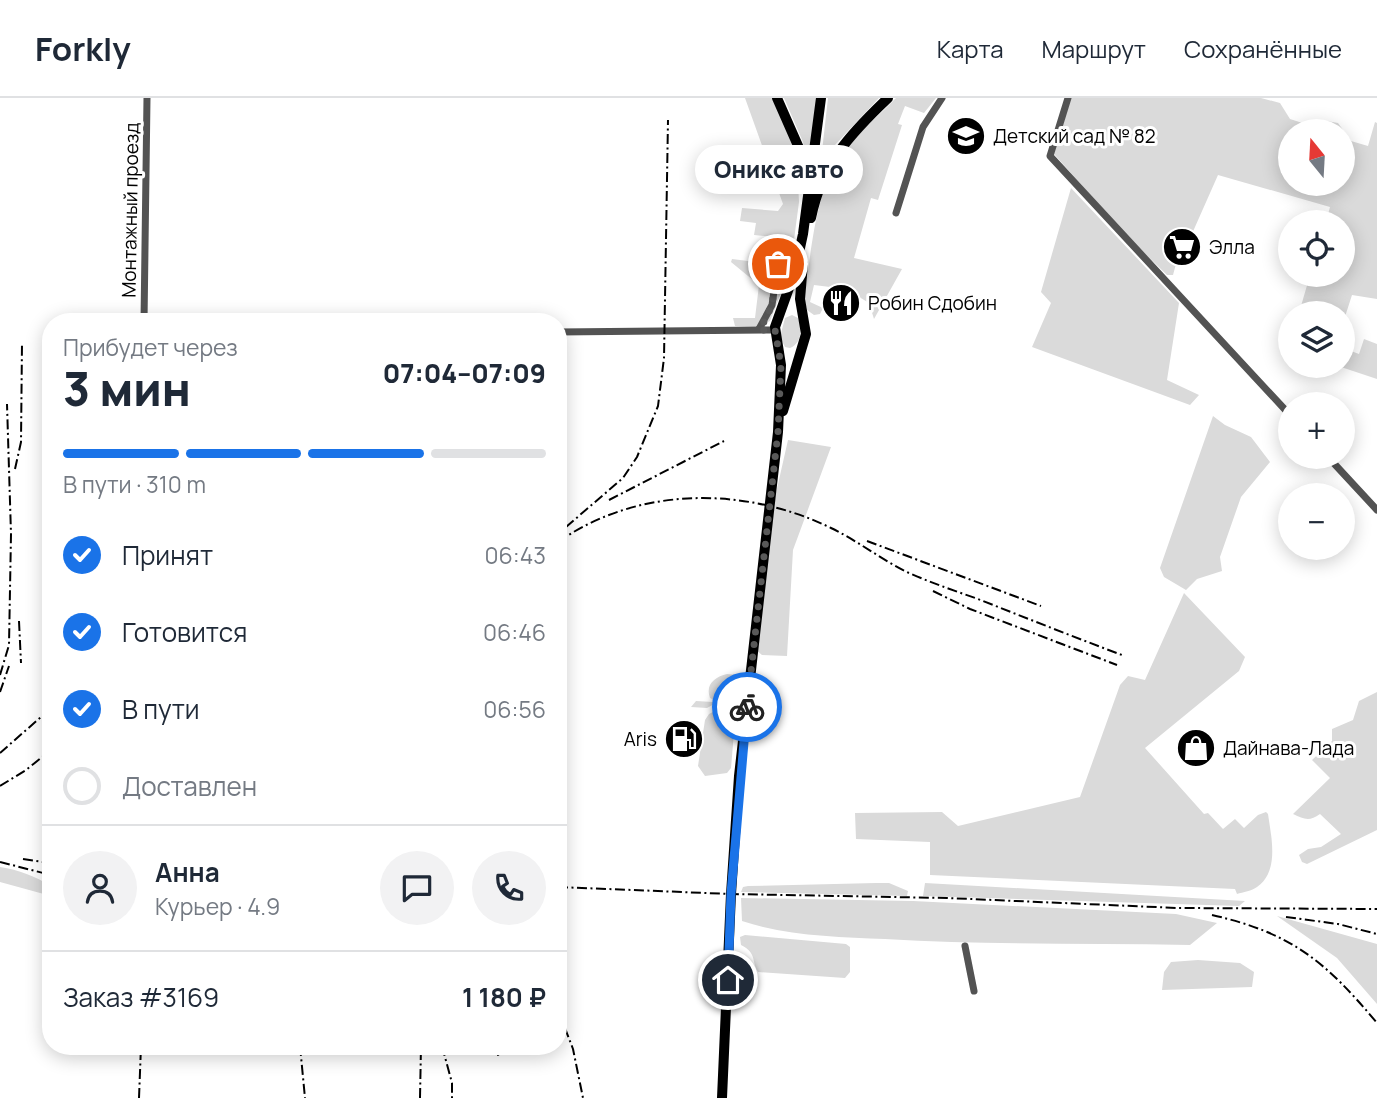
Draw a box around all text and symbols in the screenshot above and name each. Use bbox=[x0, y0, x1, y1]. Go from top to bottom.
text: Forkly bbox=[35, 26, 131, 71]
text: Карта bbox=[937, 32, 1004, 65]
text: Маршрут bbox=[1042, 32, 1146, 65]
text: Сохранённые bbox=[1184, 32, 1342, 65]
school or university icon: Детский сад № 82 bbox=[945, 115, 987, 157]
north arrow bbox=[1278, 119, 1354, 196]
map controls bbox=[1278, 119, 1355, 560]
street label: Монтажный проезд bbox=[115, 122, 145, 298]
place label: Детский сад № 82 bbox=[993, 123, 1156, 149]
callout: Оникс авто bbox=[694, 145, 862, 194]
text: Оникс авто bbox=[714, 153, 844, 185]
button: locate bbox=[1278, 210, 1355, 287]
supermarket icon: Элла bbox=[1161, 226, 1203, 268]
pin bbox=[748, 234, 808, 294]
place label: Элла bbox=[1209, 234, 1255, 260]
icon: bag bbox=[759, 245, 797, 283]
restaurant icon: Робин Сдобин bbox=[820, 282, 862, 324]
place label: Робин Сдобин bbox=[868, 290, 997, 316]
button: layers bbox=[1278, 301, 1355, 378]
text: Прибудет через bbox=[63, 331, 238, 363]
text: 07:04–07:09 bbox=[383, 355, 546, 391]
text: 3 мин bbox=[63, 357, 191, 420]
button: + bbox=[1278, 392, 1355, 469]
text: В пути · 310 m bbox=[63, 468, 206, 500]
button: − bbox=[1278, 483, 1355, 560]
icon: check bbox=[63, 536, 101, 574]
text: Принят bbox=[122, 537, 213, 573]
text: 06:43 bbox=[485, 539, 546, 571]
icon: check bbox=[63, 613, 101, 651]
text: Готовится bbox=[122, 614, 247, 650]
text: 06:46 bbox=[483, 616, 546, 648]
courier bbox=[712, 672, 782, 742]
icon: bike bbox=[728, 688, 766, 726]
icon: check bbox=[63, 690, 101, 728]
text: В пути bbox=[122, 691, 200, 727]
text: 06:56 bbox=[483, 693, 546, 725]
fuel station icon: Aris bbox=[663, 718, 705, 760]
place label: Aris bbox=[624, 726, 657, 752]
shop icon: Дайнава-Лада bbox=[1175, 727, 1217, 769]
place label: Дайнава-Лада bbox=[1223, 735, 1354, 761]
text: Доставлен bbox=[122, 768, 257, 804]
button: person bbox=[63, 851, 137, 925]
button: chat bbox=[380, 851, 454, 925]
button: phone bbox=[472, 851, 546, 925]
text: Анна bbox=[155, 854, 220, 890]
text: Курьер · 4.9 bbox=[155, 890, 280, 922]
pin bbox=[698, 950, 758, 1010]
icon: home bbox=[709, 961, 747, 999]
text: Заказ #3169 bbox=[63, 979, 219, 1015]
text: 1 180 ₽ bbox=[462, 979, 546, 1015]

